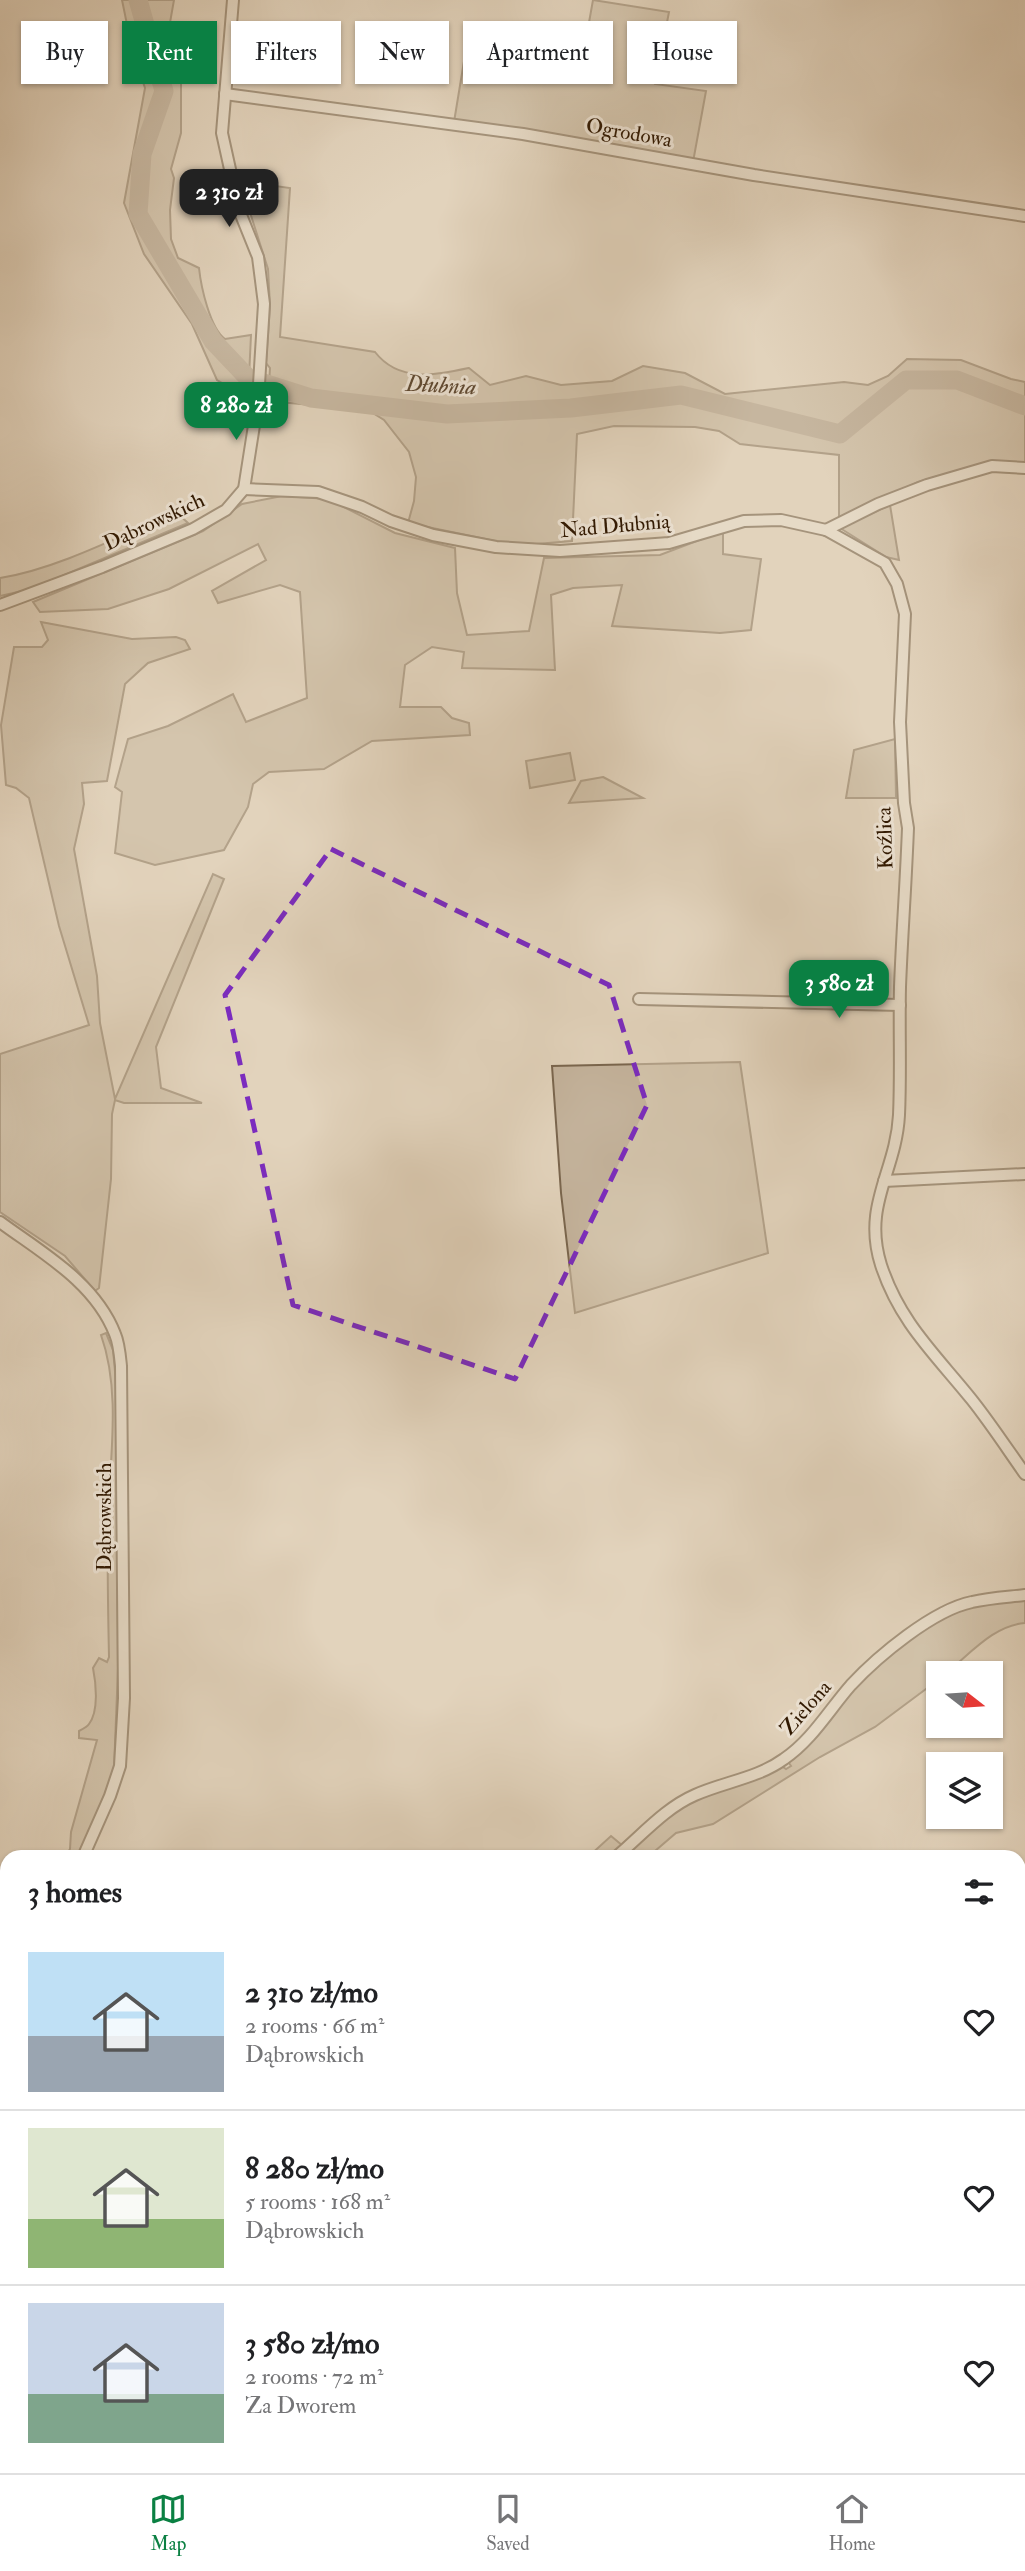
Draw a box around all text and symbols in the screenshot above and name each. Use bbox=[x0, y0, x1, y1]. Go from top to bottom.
chip: Buy bbox=[21, 21, 108, 84]
chip: Rent bbox=[122, 21, 217, 84]
chip: Filters bbox=[231, 21, 341, 84]
chip: New bbox=[355, 21, 449, 84]
chip: Apartment bbox=[463, 21, 613, 84]
chip: House bbox=[627, 21, 737, 84]
street label: Ogrodowa bbox=[584, 112, 675, 154]
pin: 2 310 zł bbox=[157, 170, 301, 229]
text: 2 310 zł bbox=[195, 177, 263, 206]
water label: Dłubnia bbox=[404, 369, 477, 401]
pin: 8 280 zł bbox=[164, 382, 308, 442]
text: 8 280 zł bbox=[200, 390, 272, 419]
street label: Dąbrowskich bbox=[99, 487, 209, 557]
street label: Nad Dłubnią bbox=[559, 508, 672, 544]
street label: Koźlica bbox=[870, 806, 900, 870]
pin: 3 580 zł bbox=[767, 960, 911, 1020]
text: 3 580 zł bbox=[805, 968, 873, 997]
street label: Dąbrowskich bbox=[91, 1463, 118, 1571]
north arrow bbox=[926, 1661, 1003, 1738]
map controls bbox=[926, 1661, 1003, 1829]
street label: Zielona bbox=[775, 1674, 838, 1741]
button: layers bbox=[926, 1752, 1003, 1829]
icon: filters bbox=[960, 1873, 998, 1911]
text: 3 homes bbox=[28, 1874, 122, 1911]
text: 2 310 zł/mo bbox=[245, 1974, 378, 2011]
icon: home bbox=[84, 1980, 168, 2064]
icon: heart bbox=[960, 2003, 998, 2041]
text: 2 rooms · 66 m² bbox=[245, 2011, 384, 2040]
text: Dąbrowskich bbox=[245, 2040, 364, 2069]
text: 8 280 zł/mo bbox=[245, 2150, 384, 2187]
icon: home bbox=[84, 2156, 168, 2240]
icon: heart bbox=[960, 2179, 998, 2217]
text: 5 rooms · 168 m² bbox=[245, 2187, 390, 2216]
text: Dąbrowskich bbox=[245, 2216, 364, 2245]
text: 3 580 zł/mo bbox=[245, 2325, 379, 2362]
icon: home bbox=[84, 2331, 168, 2415]
icon: heart bbox=[960, 2354, 998, 2392]
text: 2 rooms · 72 m² bbox=[245, 2362, 383, 2391]
text: Za Dworem bbox=[245, 2391, 356, 2420]
tab: Map bbox=[149, 2490, 187, 2556]
tab: Saved bbox=[486, 2490, 530, 2556]
tab: Home bbox=[828, 2490, 876, 2556]

